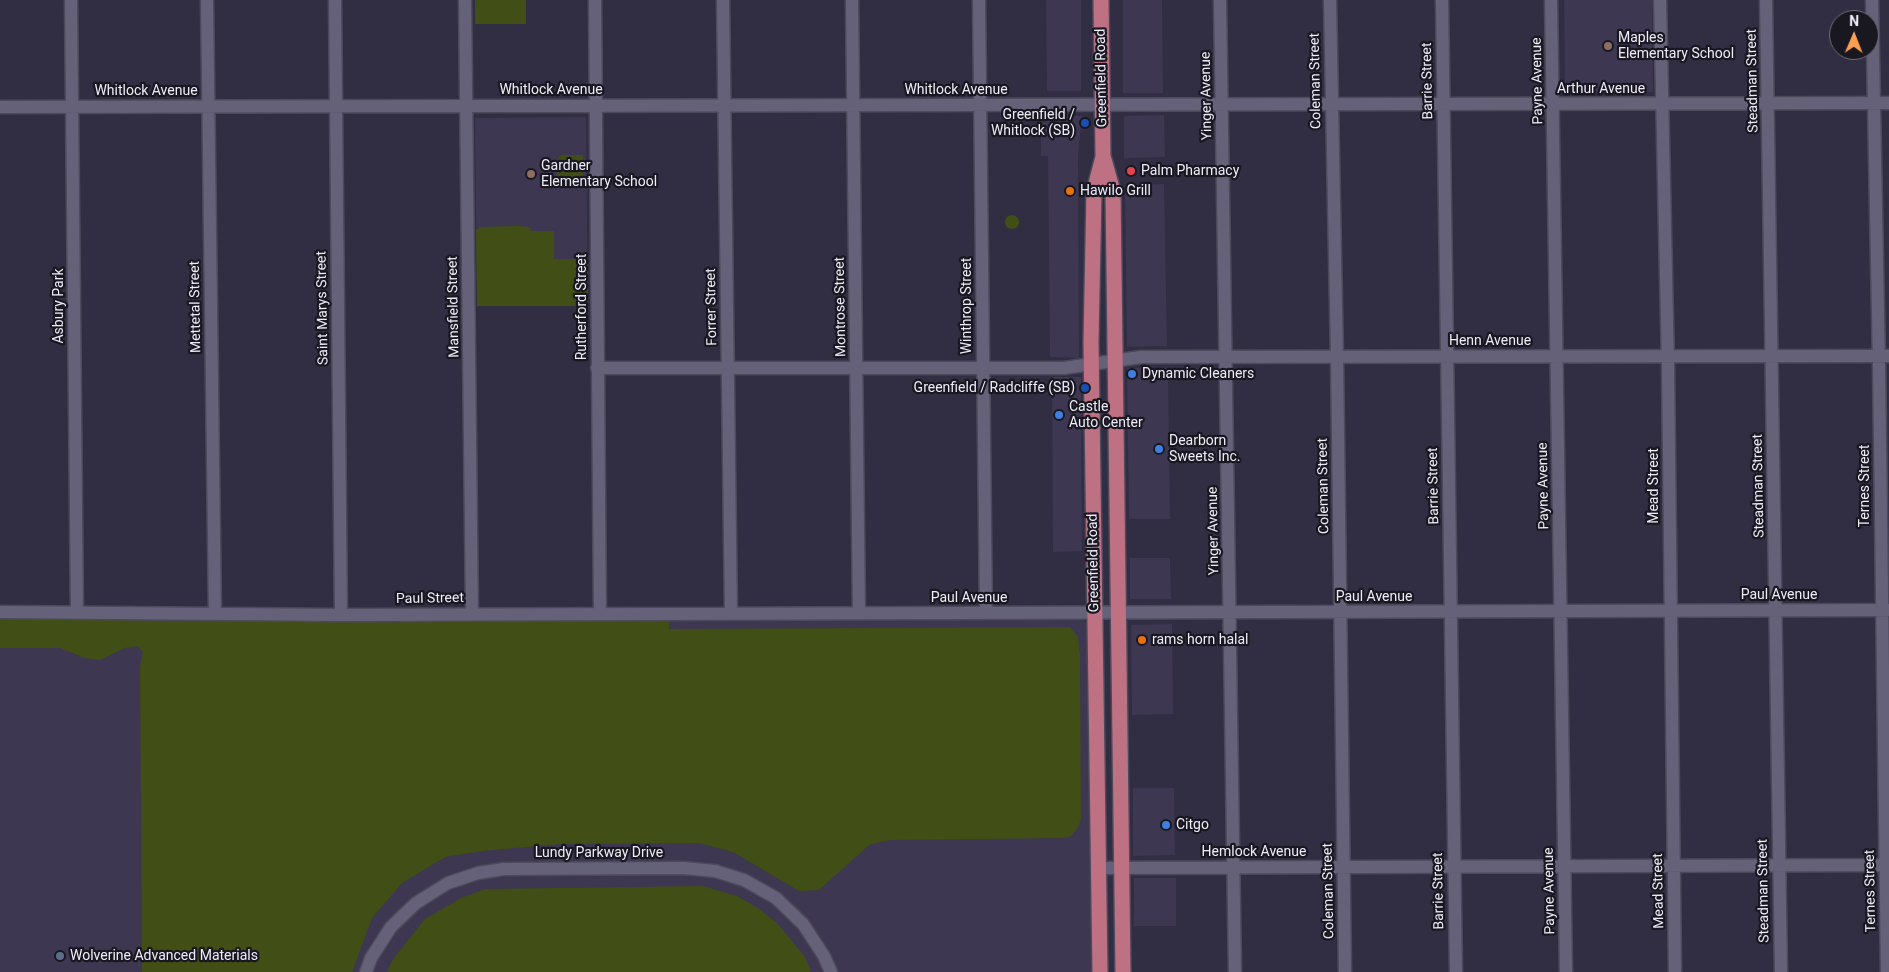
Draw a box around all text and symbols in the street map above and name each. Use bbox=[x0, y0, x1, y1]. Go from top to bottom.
north arrow bbox=[1829, 10, 1879, 60]
text: N bbox=[1849, 13, 1859, 29]
street label: Greenfield Road bbox=[1093, 28, 1111, 128]
street label: Steadman Street bbox=[1744, 29, 1762, 133]
place label: Maples Elementary School bbox=[1618, 30, 1734, 62]
street label: Coleman Street bbox=[1307, 33, 1325, 129]
street label: Payne Avenue bbox=[1529, 37, 1547, 125]
marker: Maples Elementary School bbox=[1602, 40, 1614, 52]
street label: Barrie Street bbox=[1419, 42, 1437, 120]
street label: Yinger Avenue bbox=[1198, 51, 1216, 141]
street label: Arthur Avenue bbox=[1557, 81, 1645, 97]
street label: Whitlock Avenue bbox=[499, 82, 603, 98]
street label: Whitlock Avenue bbox=[904, 82, 1008, 98]
street label: Whitlock Avenue bbox=[94, 83, 198, 99]
place label: Greenfield / Whitlock (SB) bbox=[991, 107, 1075, 140]
marker: Greenfield / Whitlock (SB) bbox=[1079, 117, 1091, 129]
place label: Gardner Elementary School bbox=[541, 158, 657, 190]
place label: Palm Pharmacy bbox=[1141, 163, 1239, 179]
marker: Palm Pharmacy bbox=[1125, 165, 1137, 177]
marker: Gardner Elementary School bbox=[525, 168, 537, 180]
place label: Hawilo Grill bbox=[1080, 183, 1151, 199]
marker: Hawilo Grill bbox=[1064, 185, 1076, 197]
street label: Saint Marys Street bbox=[314, 251, 332, 365]
street label: Rutherford Street bbox=[574, 254, 590, 360]
street label: Mansfield Street bbox=[445, 256, 463, 358]
street label: Montrose Street bbox=[832, 257, 850, 357]
street label: Winthrop Street bbox=[959, 258, 975, 354]
street label: Mettetal Street bbox=[187, 261, 205, 353]
street label: Asbury Park bbox=[51, 268, 67, 344]
street label: Forrer Street bbox=[703, 268, 721, 346]
street label: Henn Avenue bbox=[1449, 333, 1531, 349]
place label: Dynamic Cleaners bbox=[1142, 366, 1254, 382]
marker: Dynamic Cleaners bbox=[1126, 368, 1138, 380]
place label: Greenfield / Radcliffe (SB) bbox=[914, 380, 1075, 396]
marker: Greenfield / Radcliffe (SB) bbox=[1079, 382, 1091, 394]
place label: Castle Auto Center bbox=[1069, 399, 1143, 432]
marker: Castle Auto Center bbox=[1053, 409, 1065, 421]
place label: Dearborn Sweets Inc. bbox=[1169, 433, 1241, 466]
street label: Steadman Street bbox=[1750, 434, 1768, 538]
street label: Coleman Street bbox=[1315, 438, 1333, 534]
street label: Payne Avenue bbox=[1535, 442, 1553, 530]
marker: Dearborn Sweets Inc. bbox=[1153, 443, 1165, 455]
street label: Ternes Street bbox=[1857, 445, 1873, 527]
street label: Barrie Street bbox=[1425, 447, 1443, 525]
street label: Mead Street bbox=[1646, 448, 1662, 524]
street label: Yinger Avenue bbox=[1205, 486, 1223, 576]
street label: Greenfield Road bbox=[1085, 513, 1103, 613]
street label: Paul Avenue bbox=[1741, 587, 1817, 603]
street label: Paul Avenue bbox=[1336, 589, 1412, 605]
street label: Paul Street bbox=[396, 590, 464, 608]
street label: Paul Avenue bbox=[931, 590, 1007, 606]
place label: rams horn halal bbox=[1152, 632, 1248, 648]
marker: rams horn halal bbox=[1136, 634, 1148, 646]
place label: Citgo bbox=[1176, 817, 1209, 833]
marker: Citgo bbox=[1160, 819, 1172, 831]
street label: Steadman Street bbox=[1755, 839, 1773, 943]
street label: Coleman Street bbox=[1320, 843, 1338, 939]
street label: Hemlock Avenue bbox=[1202, 844, 1306, 860]
street label: Lundy Parkway Drive bbox=[535, 845, 663, 861]
street label: Payne Avenue bbox=[1541, 847, 1559, 935]
street label: Ternes Street bbox=[1862, 850, 1880, 932]
street label: Barrie Street bbox=[1430, 852, 1448, 930]
street label: Mead Street bbox=[1650, 853, 1668, 929]
place label: Wolverine Advanced Materials bbox=[70, 948, 258, 964]
marker: Wolverine Advanced Materials bbox=[54, 950, 66, 962]

